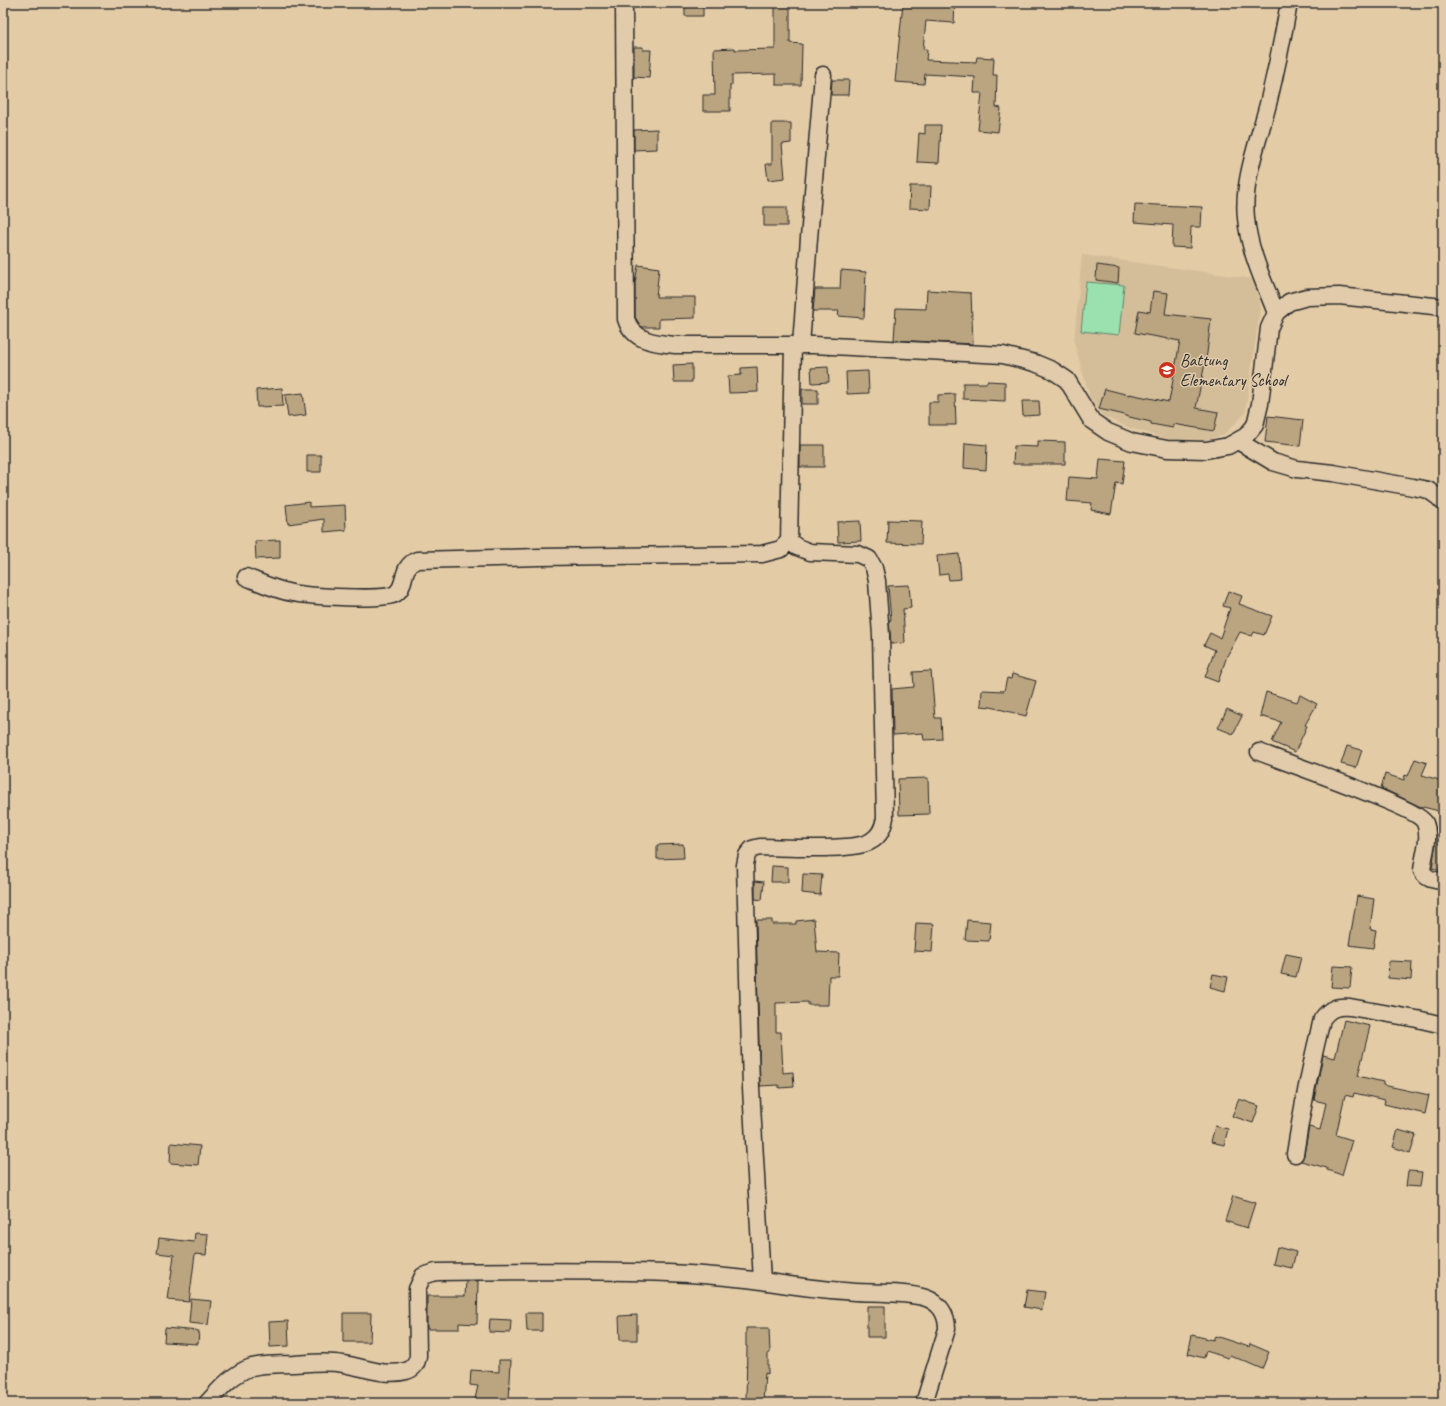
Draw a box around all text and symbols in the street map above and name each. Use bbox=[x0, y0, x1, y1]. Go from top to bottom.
place label: Battung Elementary School bbox=[1180, 350, 1289, 391]
school or university icon: Battung Elementary School bbox=[1157, 360, 1177, 380]

